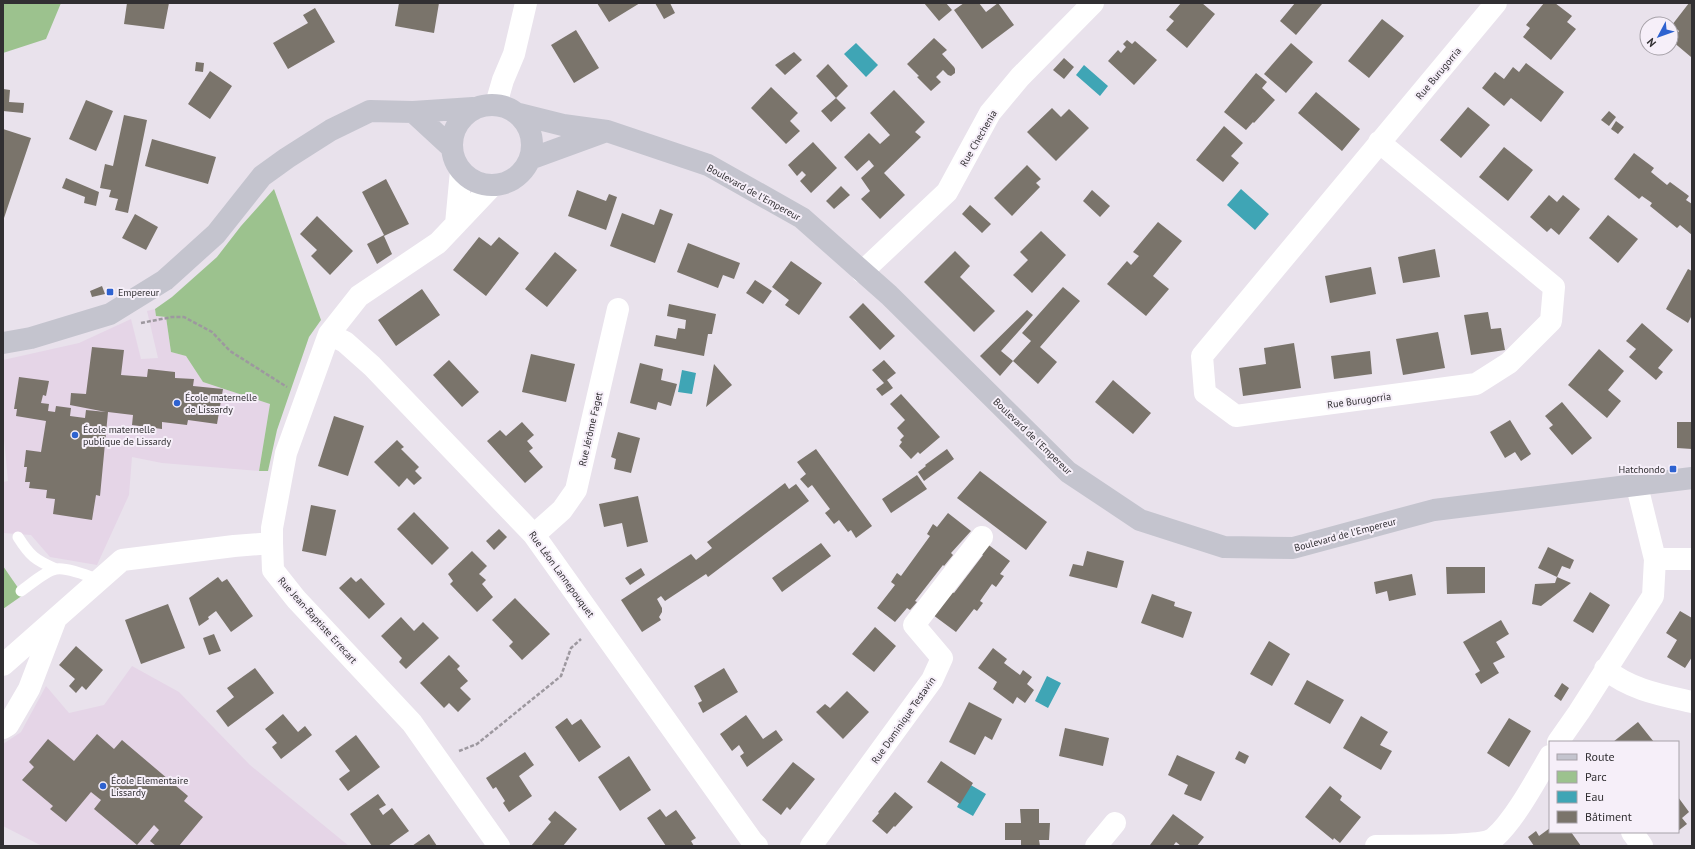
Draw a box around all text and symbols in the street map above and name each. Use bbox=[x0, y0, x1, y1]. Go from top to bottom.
north arrow bbox=[1639, 16, 1679, 56]
text: N bbox=[1644, 35, 1659, 50]
street label: Rue Burugorria bbox=[1413, 45, 1464, 102]
street label: Rue Chechenia bbox=[957, 108, 1000, 169]
street label: Boulevard de l'Empereur bbox=[705, 161, 803, 224]
place label: Empereur bbox=[118, 286, 160, 299]
marker: Empereur bbox=[105, 287, 115, 297]
street label: Rue Jérôme Faget bbox=[576, 390, 605, 467]
street label: Rue Burugorria bbox=[1326, 390, 1392, 411]
place label: École maternelle de Lissardy bbox=[185, 391, 257, 416]
street label: Boulevard de l'Empereur bbox=[990, 395, 1075, 478]
marker: École maternelle de Lissardy bbox=[172, 398, 182, 408]
place label: École maternelle publique de Lissardy bbox=[83, 423, 171, 448]
marker: École maternelle publique de Lissardy bbox=[70, 430, 80, 440]
place label: Hatchondo bbox=[1618, 463, 1665, 476]
marker: Hatchondo bbox=[1668, 464, 1678, 474]
street label: Boulevard de l'Empereur bbox=[1293, 514, 1398, 554]
street label: Rue Léon Lannepouquet bbox=[526, 529, 598, 620]
street label: Rue Jean-Baptiste Errecart bbox=[275, 574, 360, 667]
street label: Rue Dominique Testavin bbox=[869, 674, 938, 766]
legend bbox=[1549, 741, 1679, 833]
text: Route bbox=[1585, 749, 1615, 764]
text: Parc bbox=[1585, 769, 1607, 784]
place label: École Elementaire Lissardy bbox=[111, 774, 188, 799]
marker: École Elementaire Lissardy bbox=[98, 781, 108, 791]
text: Eau bbox=[1585, 789, 1604, 804]
text: Bâtiment bbox=[1585, 809, 1632, 824]

